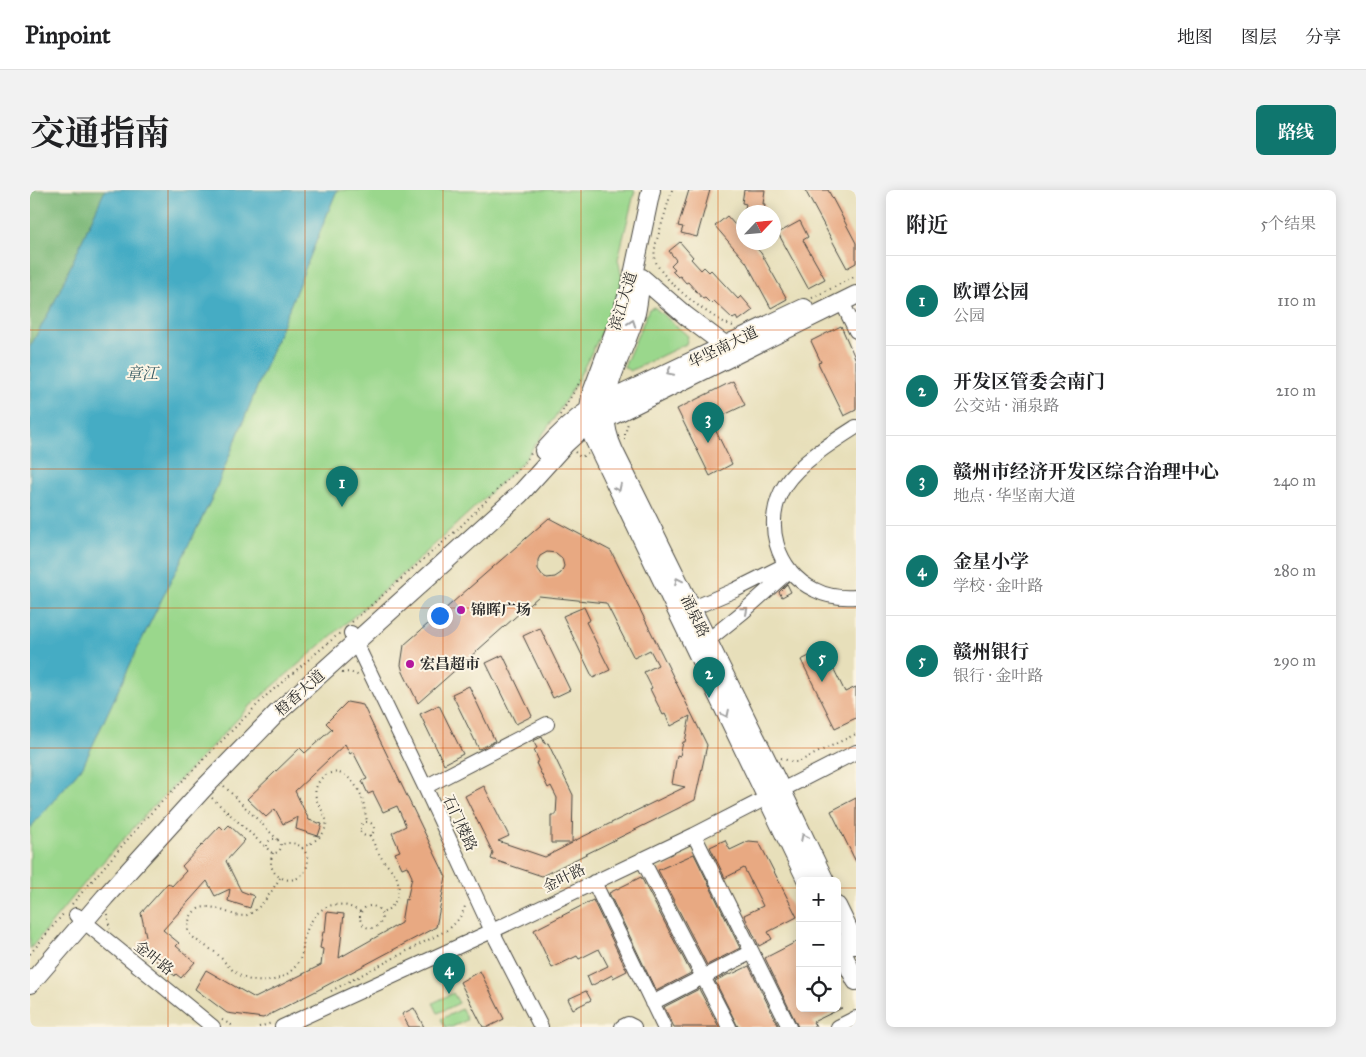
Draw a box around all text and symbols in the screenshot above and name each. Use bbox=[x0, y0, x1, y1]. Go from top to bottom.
text: Pinpoint bbox=[25, 20, 111, 50]
text: 地图 bbox=[1177, 26, 1213, 48]
text: 图层 bbox=[1241, 26, 1277, 48]
text: 分享 bbox=[1305, 26, 1341, 48]
button: 路线 bbox=[1256, 105, 1336, 155]
text: 交通指南 bbox=[30, 112, 170, 155]
north arrow bbox=[736, 205, 781, 250]
text: 附近 bbox=[906, 212, 948, 238]
text: 5个结果 bbox=[1261, 214, 1316, 233]
street label: 滨江大道 bbox=[606, 270, 640, 332]
text: 欧谭公园 bbox=[953, 280, 1029, 303]
text: 1 bbox=[919, 291, 925, 310]
text: 110 m bbox=[1277, 291, 1316, 310]
text: 公园 bbox=[953, 306, 985, 325]
one-way arrow bbox=[626, 319, 636, 328]
street label: 华坚南大道 bbox=[685, 322, 761, 372]
water label: 章江 bbox=[126, 364, 160, 383]
one-way arrow bbox=[666, 366, 675, 376]
text: 开发区管委会南门 bbox=[953, 370, 1105, 393]
text: 2 bbox=[918, 381, 926, 400]
text: 210 m bbox=[1276, 381, 1316, 400]
text: 公交站 · 涌泉路 bbox=[953, 396, 1059, 415]
pin: 3 bbox=[692, 402, 724, 443]
text: 赣州市经济开发区综合治理中心 bbox=[953, 460, 1219, 483]
pin: 1 bbox=[326, 466, 358, 507]
text: 3 bbox=[919, 471, 925, 490]
text: 240 m bbox=[1273, 471, 1316, 490]
one-way arrow bbox=[611, 483, 621, 492]
text: 地点 · 华坚南大道 bbox=[953, 486, 1075, 505]
text: 金星小学 bbox=[953, 550, 1029, 573]
text: 4 bbox=[918, 561, 926, 580]
text: 280 m bbox=[1273, 561, 1316, 580]
text: 学校 · 金叶路 bbox=[953, 576, 1043, 595]
one-way arrow bbox=[674, 578, 684, 587]
street label: 涌泉路 bbox=[677, 592, 713, 640]
place label: 锦晖广场 bbox=[471, 601, 531, 619]
your location bbox=[427, 603, 453, 629]
marker: 锦晖广场 bbox=[455, 604, 467, 616]
one-way arrow bbox=[739, 607, 748, 616]
text: 赣州银行 bbox=[953, 640, 1029, 663]
pin: 5 bbox=[806, 641, 838, 682]
text: 5 bbox=[918, 651, 926, 670]
text: 290 m bbox=[1273, 651, 1316, 670]
place label: 宏昌超市 bbox=[420, 655, 480, 673]
pin: 2 bbox=[693, 657, 725, 698]
marker: 宏昌超市 bbox=[404, 658, 416, 670]
street label: 橙香大道 bbox=[272, 666, 328, 720]
text: 银行 · 金叶路 bbox=[953, 666, 1043, 685]
one-way arrow bbox=[720, 708, 730, 717]
street label: 石门楼路 bbox=[439, 792, 481, 854]
one-way arrow bbox=[800, 833, 811, 842]
street label: 金叶路 bbox=[540, 860, 588, 896]
map controls bbox=[796, 877, 841, 1012]
button: + bbox=[796, 877, 841, 922]
button: − bbox=[796, 922, 841, 967]
street label: 金叶路 bbox=[131, 937, 177, 979]
pin: 4 bbox=[433, 953, 465, 994]
button: locate bbox=[796, 967, 841, 1012]

